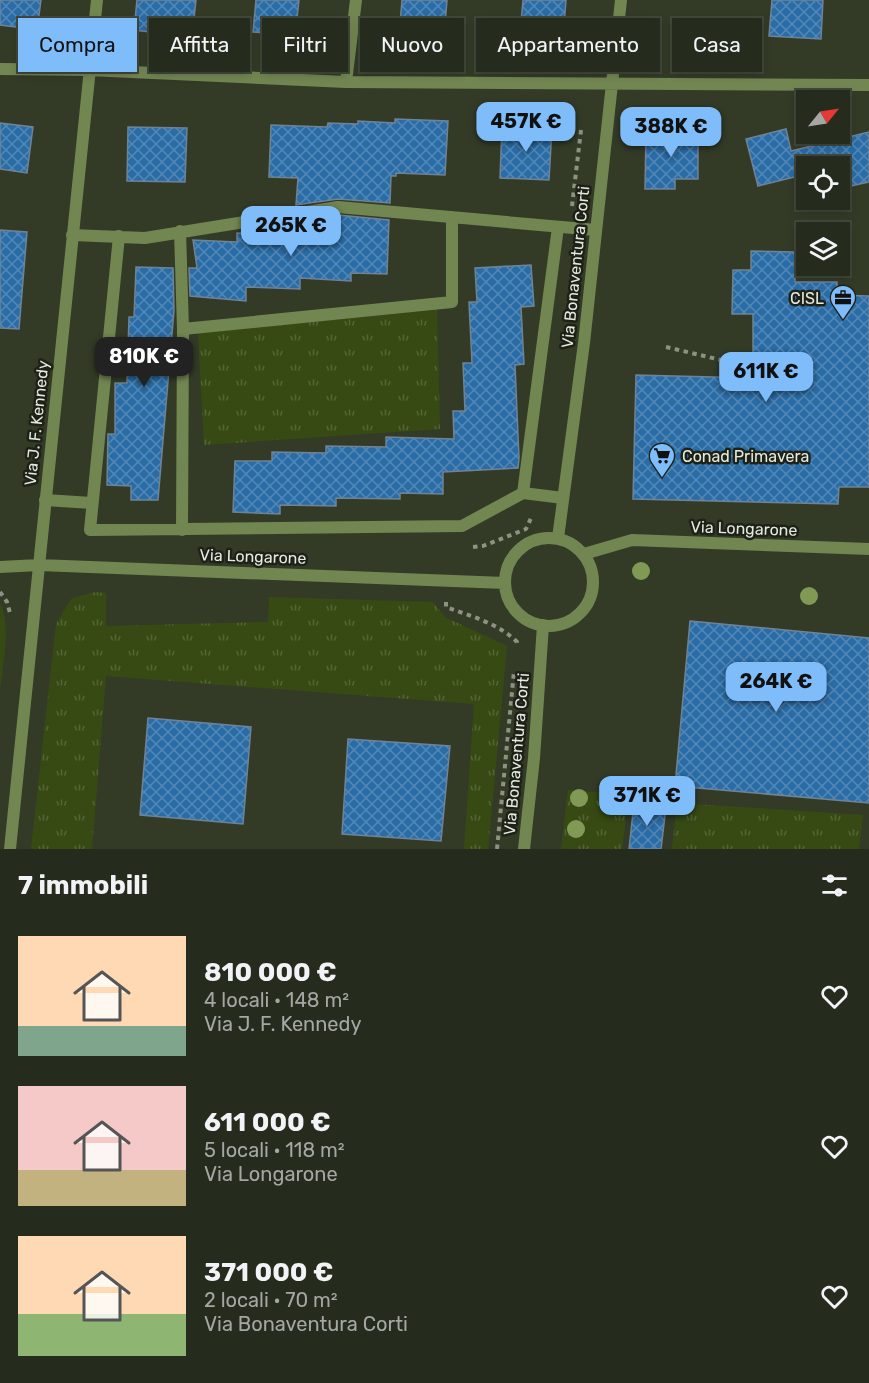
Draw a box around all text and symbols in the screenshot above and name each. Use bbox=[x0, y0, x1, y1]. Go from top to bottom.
chip: Compra bbox=[18, 18, 137, 72]
chip: Affitta bbox=[149, 18, 250, 72]
chip: Filtri bbox=[262, 18, 348, 72]
chip: Nuovo bbox=[360, 18, 464, 72]
chip: Appartamento bbox=[476, 18, 660, 72]
chip: Casa bbox=[672, 18, 762, 72]
north arrow bbox=[796, 90, 850, 144]
map controls bbox=[796, 90, 850, 276]
pin: 457K € bbox=[477, 102, 575, 153]
pin: 388K € bbox=[622, 107, 720, 158]
text: 457K € bbox=[490, 109, 562, 133]
text: 388K € bbox=[634, 114, 708, 138]
button: locate bbox=[796, 156, 850, 210]
street label: Via Bonaventura Corti bbox=[558, 185, 593, 349]
pin: 265K € bbox=[242, 206, 340, 257]
text: 265K € bbox=[255, 213, 327, 237]
button: layers bbox=[796, 222, 850, 276]
office icon: CISL bbox=[828, 283, 858, 321]
place label: CISL bbox=[790, 289, 824, 308]
pin: 810K € bbox=[95, 337, 193, 388]
text: 810K € bbox=[109, 344, 179, 368]
pin: 611K € bbox=[717, 352, 815, 403]
street label: Via J. F. Kennedy bbox=[20, 359, 53, 487]
text: 611K € bbox=[733, 359, 799, 383]
supermarket icon: Conad Primavera bbox=[647, 441, 677, 479]
place label: Conad Primavera bbox=[682, 447, 809, 466]
street label: Via Longarone bbox=[690, 517, 798, 540]
street label: Via Longarone bbox=[199, 545, 307, 568]
pin: 264K € bbox=[727, 662, 825, 713]
text: 264K € bbox=[740, 669, 812, 693]
street label: Via Bonaventura Corti bbox=[500, 672, 533, 836]
pin: 371K € bbox=[598, 776, 696, 827]
text: 371K € bbox=[613, 783, 681, 807]
icon: filters bbox=[818, 869, 851, 902]
text: 7 immobili bbox=[18, 870, 148, 901]
text: 810 000 € bbox=[204, 957, 337, 988]
icon: home bbox=[66, 960, 138, 1032]
icon: heart bbox=[818, 980, 851, 1013]
text: 4 locali · 148 m² bbox=[204, 988, 349, 1012]
text: Via J. F. Kennedy bbox=[204, 1012, 361, 1036]
text: 611 000 € bbox=[204, 1107, 331, 1138]
icon: home bbox=[66, 1110, 138, 1182]
icon: heart bbox=[818, 1130, 851, 1163]
text: 5 locali · 118 m² bbox=[204, 1138, 345, 1162]
text: Via Longarone bbox=[204, 1162, 338, 1186]
text: 371 000 € bbox=[204, 1257, 333, 1288]
icon: home bbox=[66, 1260, 138, 1332]
icon: heart bbox=[818, 1280, 851, 1313]
text: 2 locali · 70 m² bbox=[204, 1288, 338, 1312]
text: Via Bonaventura Corti bbox=[204, 1312, 408, 1336]

